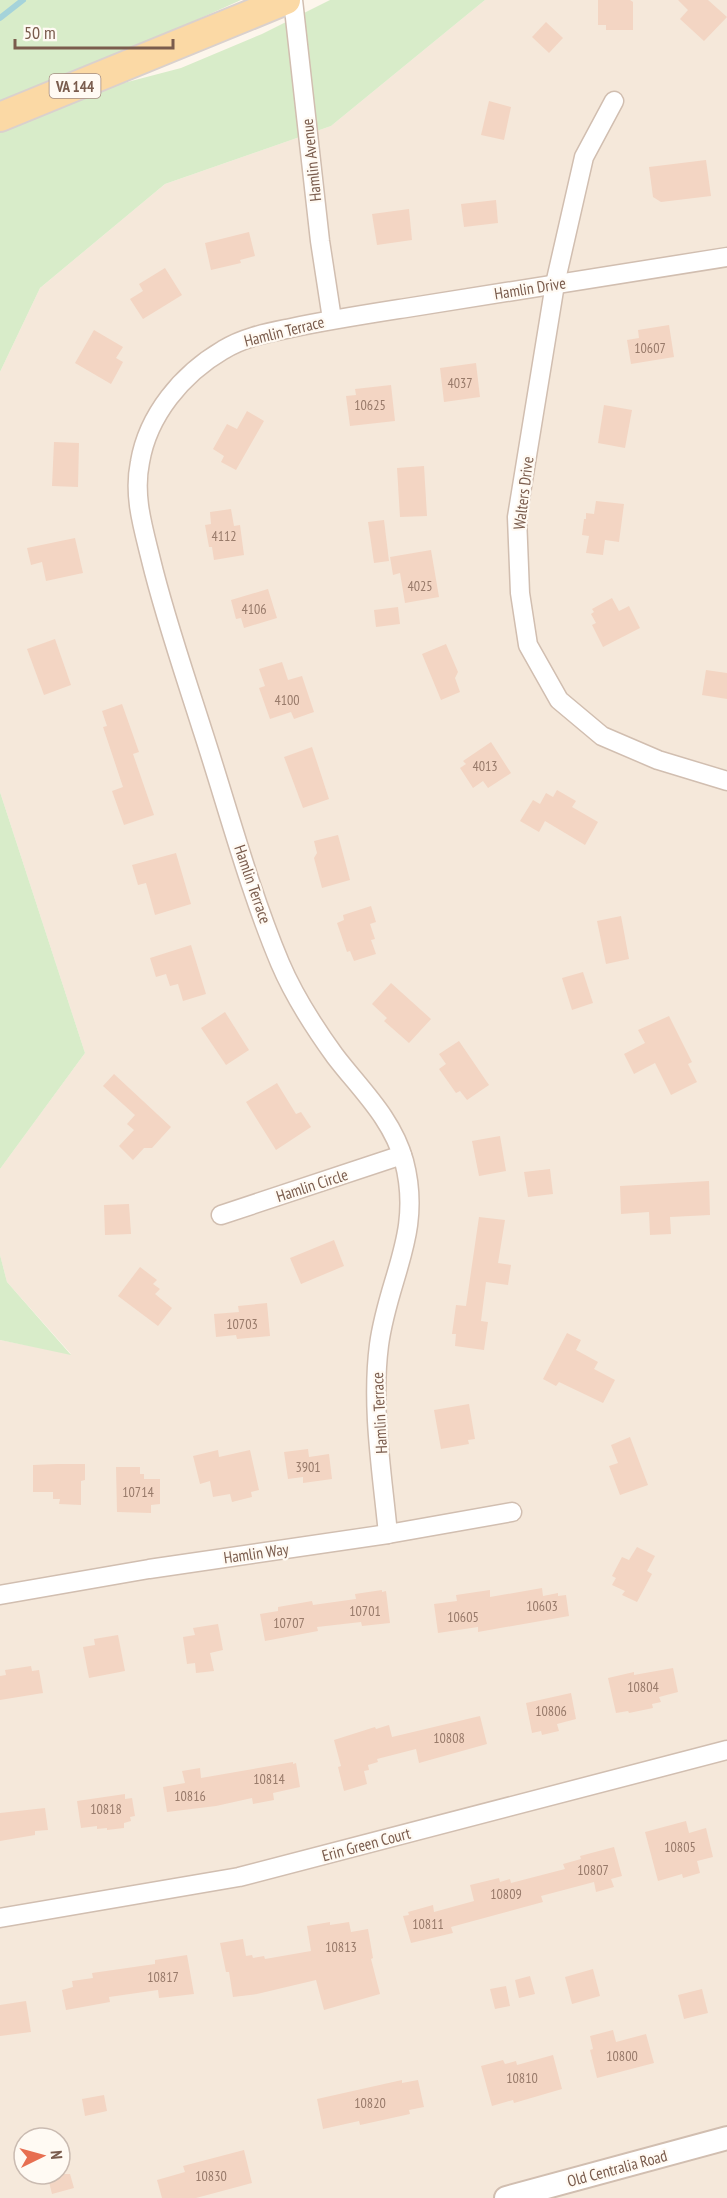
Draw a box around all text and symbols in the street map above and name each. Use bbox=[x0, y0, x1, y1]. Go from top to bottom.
scale bar bbox=[15, 12, 172, 50]
text: 50 m bbox=[24, 21, 56, 44]
road number: VA 144 bbox=[50, 74, 100, 98]
street label: Hamlin Avenue bbox=[297, 118, 325, 202]
street label: Hamlin Drive bbox=[493, 272, 567, 304]
street label: Hamlin Terrace bbox=[242, 311, 326, 351]
house number: 10607 bbox=[634, 339, 666, 357]
house number: 4037 bbox=[447, 374, 473, 392]
house number: 10625 bbox=[354, 396, 386, 414]
street label: Walters Drive bbox=[509, 455, 537, 531]
house number: 4112 bbox=[211, 527, 237, 545]
house number: 4025 bbox=[407, 577, 433, 595]
house number: 4106 bbox=[241, 600, 267, 618]
house number: 4100 bbox=[274, 691, 300, 709]
house number: 4013 bbox=[472, 757, 498, 775]
street label: Hamlin Terrace bbox=[230, 842, 276, 926]
street label: Hamlin Circle bbox=[274, 1164, 350, 1206]
house number: 10703 bbox=[226, 1315, 258, 1333]
street label: Hamlin Terrace bbox=[367, 1372, 391, 1454]
house number: 3901 bbox=[295, 1458, 321, 1476]
house number: 10714 bbox=[122, 1483, 154, 1501]
street label: Hamlin Way bbox=[222, 1539, 290, 1567]
house number: 10603 bbox=[526, 1597, 558, 1615]
house number: 10701 bbox=[349, 1602, 381, 1620]
house number: 10605 bbox=[447, 1608, 479, 1626]
house number: 10707 bbox=[273, 1614, 305, 1632]
house number: 10804 bbox=[627, 1678, 659, 1696]
house number: 10806 bbox=[535, 1702, 567, 1720]
house number: 10808 bbox=[433, 1729, 465, 1747]
house number: 10814 bbox=[253, 1770, 285, 1788]
house number: 10816 bbox=[174, 1787, 206, 1805]
house number: 10818 bbox=[90, 1800, 122, 1818]
street label: Erin Green Court bbox=[320, 1822, 413, 1865]
house number: 10805 bbox=[664, 1838, 696, 1856]
house number: 10807 bbox=[577, 1861, 609, 1879]
house number: 10809 bbox=[490, 1885, 522, 1903]
house number: 10811 bbox=[412, 1915, 444, 1933]
house number: 10813 bbox=[325, 1938, 357, 1956]
house number: 10817 bbox=[147, 1968, 179, 1986]
house number: 10800 bbox=[606, 2047, 638, 2065]
house number: 10810 bbox=[506, 2069, 538, 2087]
house number: 10820 bbox=[354, 2094, 386, 2112]
north arrow bbox=[12, 2126, 72, 2186]
street label: Old Centralia Road bbox=[565, 2145, 669, 2191]
text: N bbox=[47, 2150, 67, 2160]
house number: 10830 bbox=[195, 2167, 227, 2185]

